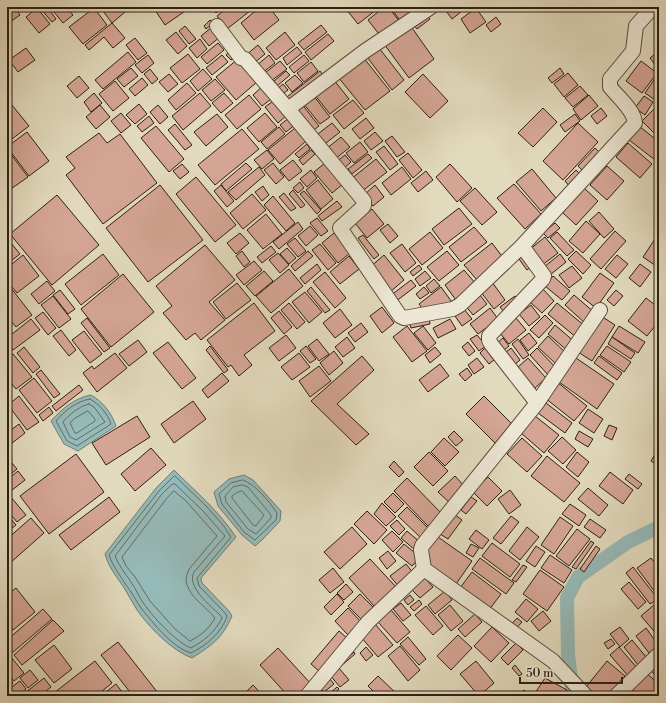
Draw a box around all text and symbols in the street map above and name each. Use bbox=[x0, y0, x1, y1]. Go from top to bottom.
scale bar bbox=[520, 659, 622, 685]
text: 50 m bbox=[526, 666, 554, 681]

